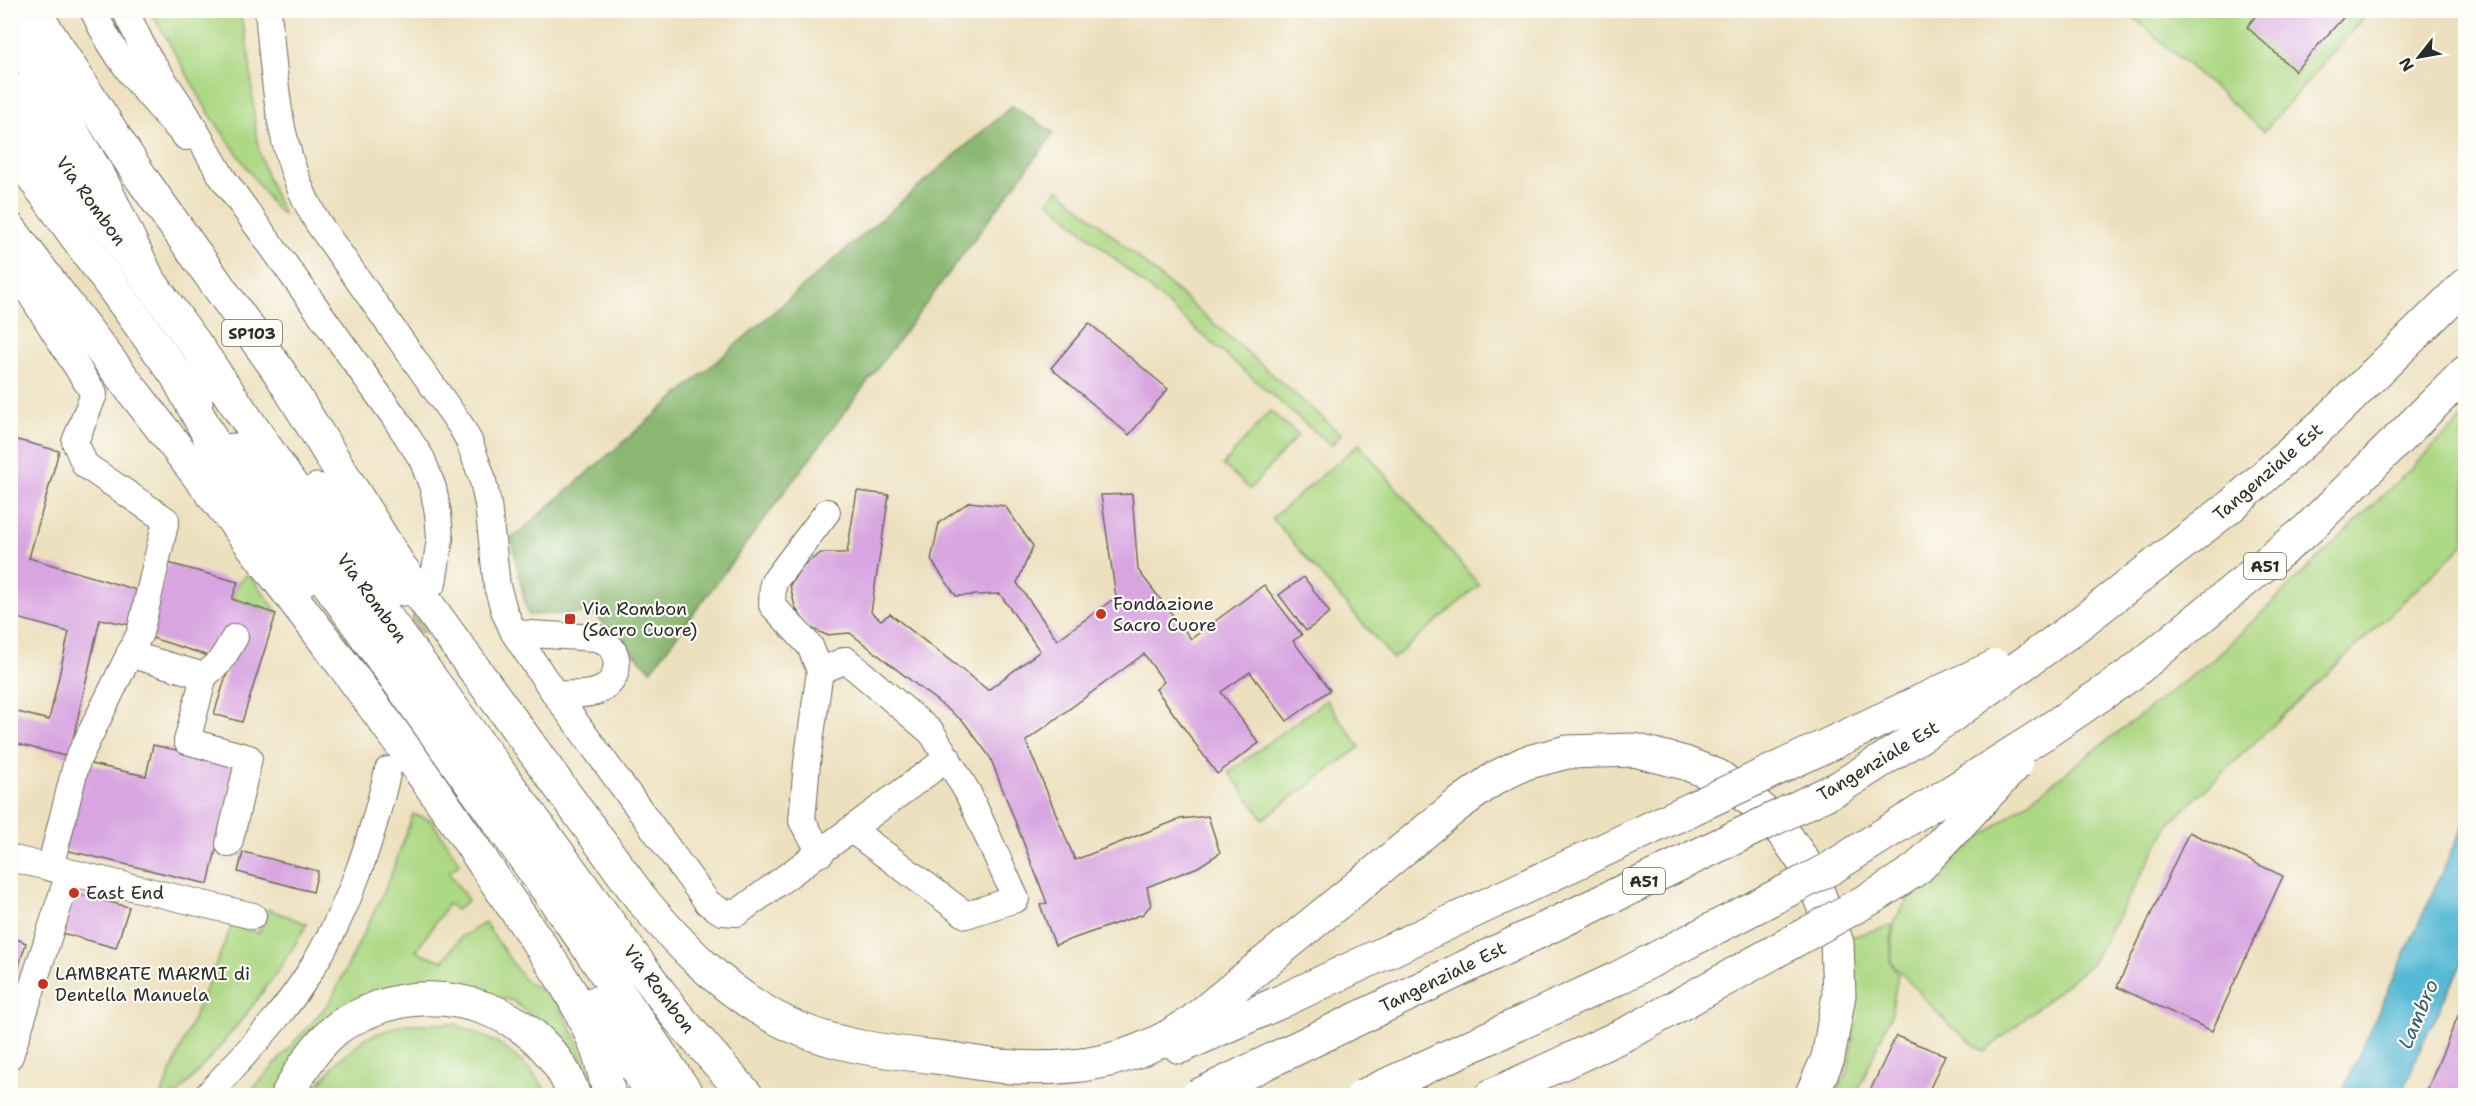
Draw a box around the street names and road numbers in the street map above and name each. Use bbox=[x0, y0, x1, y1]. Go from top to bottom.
street label: Via Rombon bbox=[50, 151, 132, 251]
road number: SP103 bbox=[222, 320, 282, 346]
street label: Tangenziale Est bbox=[2208, 418, 2328, 526]
street label: Via Rombon bbox=[331, 548, 413, 648]
road number: A51 bbox=[2244, 553, 2286, 579]
street label: Tangenziale Est bbox=[1813, 715, 1943, 807]
road number: A51 bbox=[1623, 868, 1665, 894]
street label: Tangenziale Est bbox=[1376, 936, 1510, 1018]
street label: Via Rombon bbox=[618, 940, 700, 1038]

